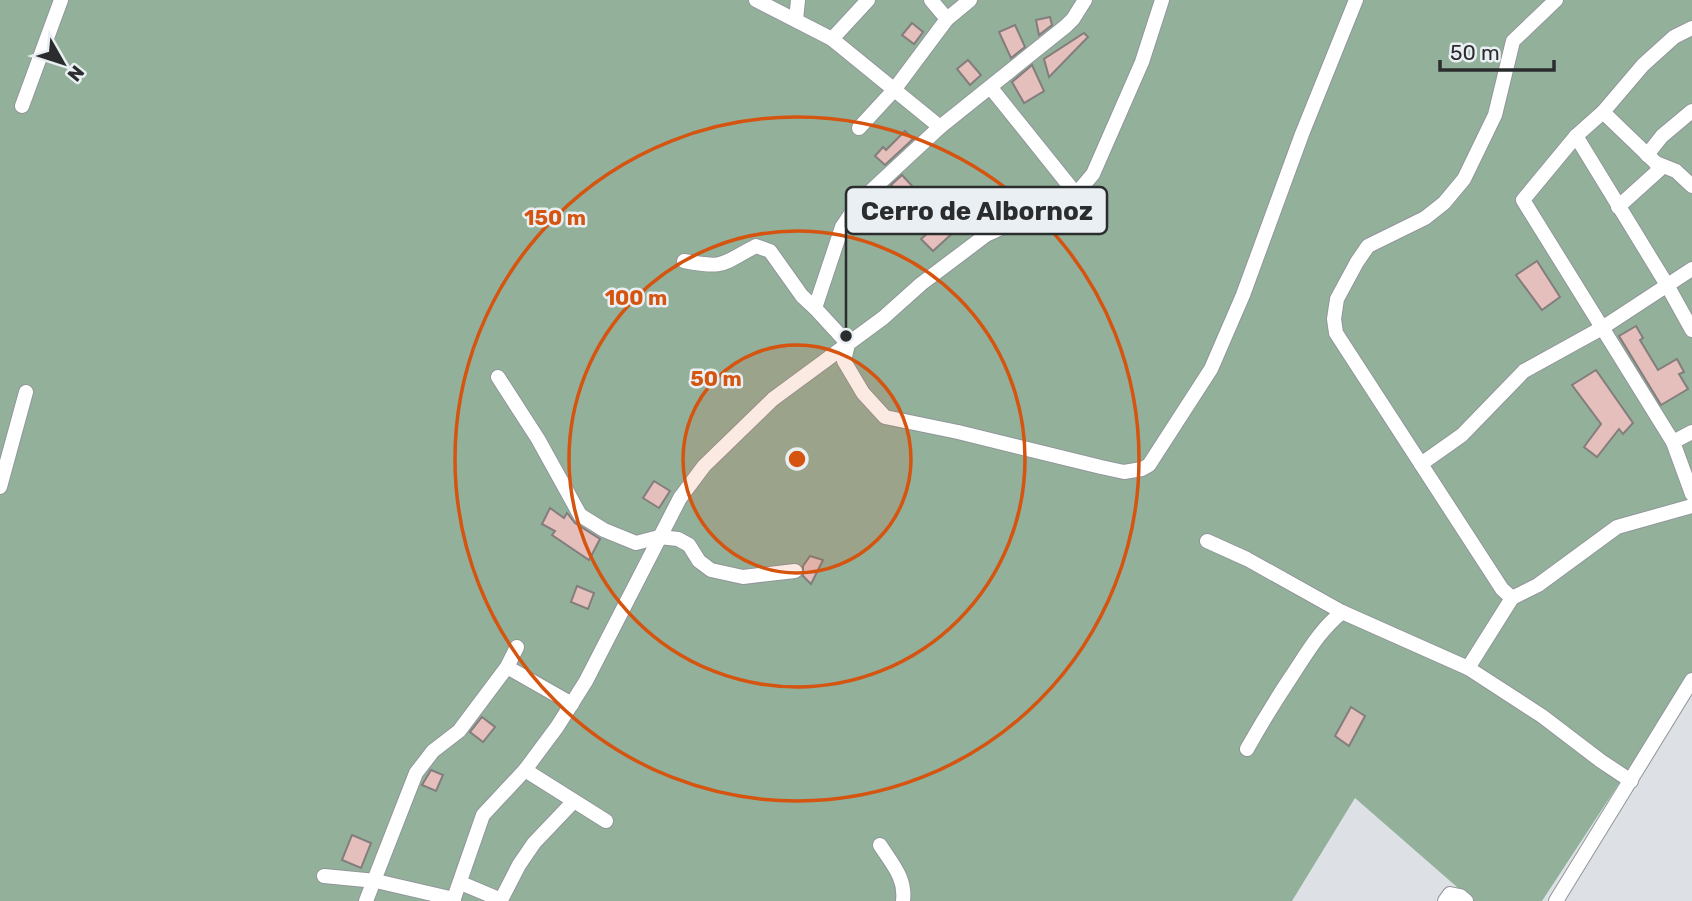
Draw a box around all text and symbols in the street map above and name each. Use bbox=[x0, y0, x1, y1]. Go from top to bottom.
north arrow bbox=[28, 28, 98, 98]
scale bar bbox=[1440, 28, 1554, 72]
text: 50 m bbox=[1450, 40, 1500, 65]
text: N bbox=[63, 61, 89, 86]
callout: Cerro de Albornoz bbox=[846, 187, 1107, 234]
text: Cerro de Albornoz bbox=[861, 196, 1093, 227]
text: 150 m bbox=[524, 205, 586, 230]
text: 100 m bbox=[605, 285, 667, 310]
text: 50 m bbox=[690, 366, 742, 391]
centre of rings bbox=[785, 447, 809, 471]

